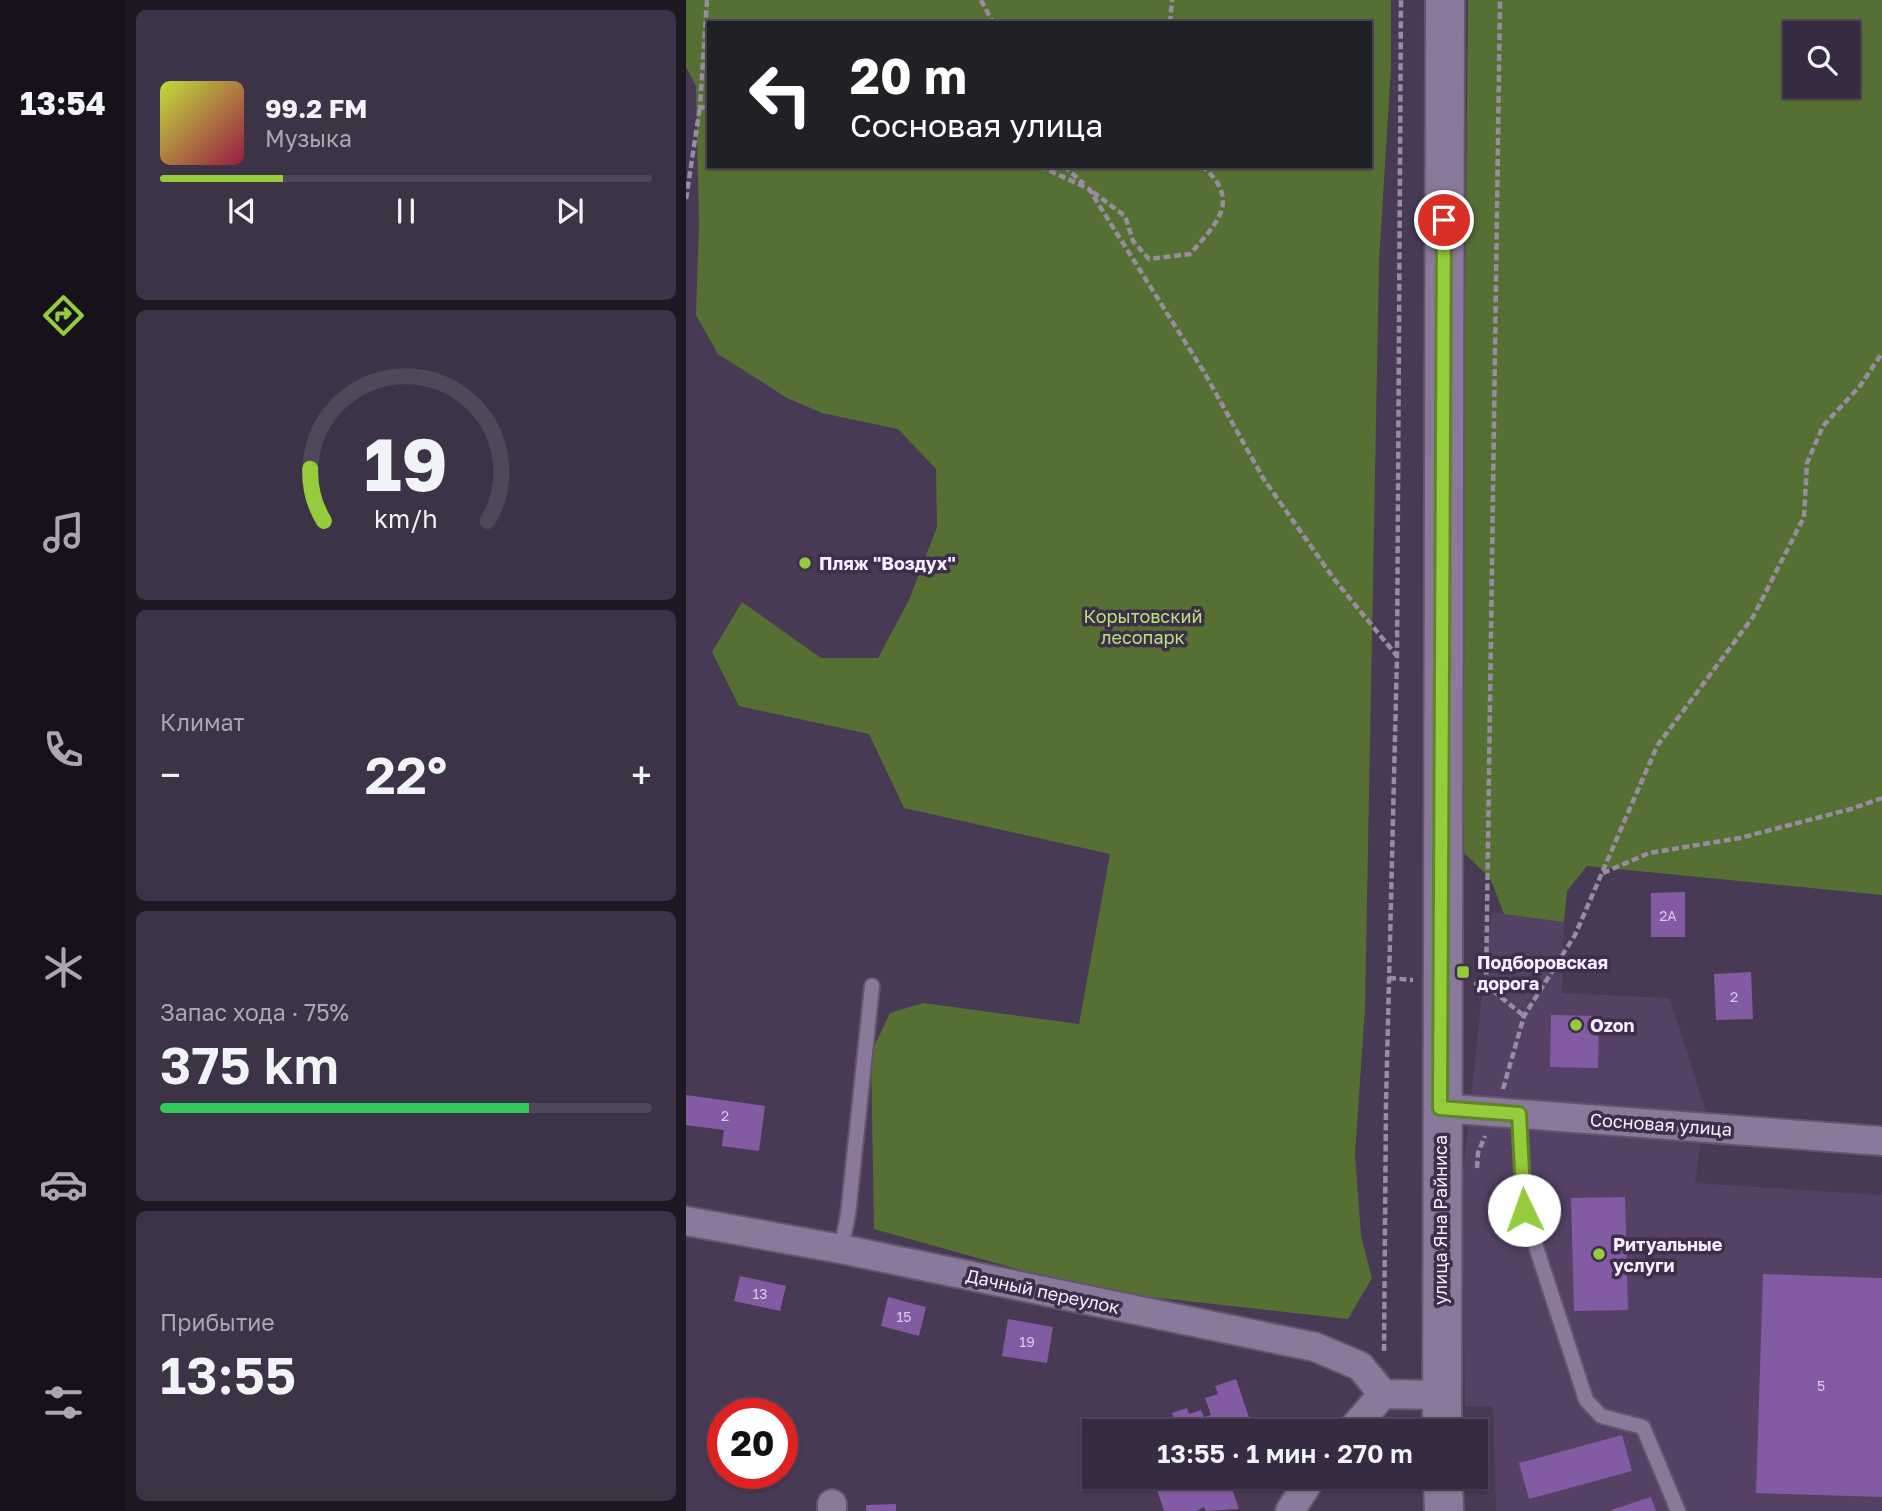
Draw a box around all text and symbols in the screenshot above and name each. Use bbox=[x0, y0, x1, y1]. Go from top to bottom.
map controls bbox=[1783, 21, 1860, 98]
button: search bbox=[1783, 21, 1860, 98]
text: 20 m bbox=[850, 46, 967, 105]
icon: left bbox=[735, 49, 826, 140]
text: 13:54 bbox=[20, 84, 106, 122]
text: 99.2 FM bbox=[265, 93, 367, 124]
text: Сосновая улица bbox=[850, 106, 1103, 144]
text: Музыка bbox=[265, 124, 352, 152]
pin bbox=[1414, 190, 1474, 250]
icon: previous bbox=[223, 192, 261, 230]
icon: pause bbox=[387, 192, 425, 230]
icon: next bbox=[551, 192, 589, 230]
icon: arrive bbox=[1425, 201, 1463, 239]
icon: directions bbox=[39, 291, 88, 340]
text: 19 bbox=[364, 421, 448, 508]
text: km/h bbox=[374, 503, 438, 534]
icon: music bbox=[39, 508, 88, 557]
place label: Пляж "Воздух" bbox=[819, 552, 956, 574]
marker: Пляж "Воздух" bbox=[797, 555, 813, 571]
park label: Корытовский лесопарк bbox=[1084, 605, 1202, 648]
text: Климат bbox=[160, 708, 245, 736]
icon: phone bbox=[39, 725, 88, 774]
text: 22° bbox=[365, 743, 447, 805]
text: − bbox=[160, 752, 181, 797]
text: + bbox=[631, 752, 652, 797]
house number: 2А bbox=[1659, 907, 1677, 924]
icon: climate bbox=[39, 943, 88, 992]
place label: Подборовская дорога bbox=[1477, 951, 1608, 994]
marker: Подборовская дорога bbox=[1455, 964, 1471, 980]
house number: 2 bbox=[1730, 988, 1738, 1005]
text: Запас хода · 75% bbox=[160, 998, 349, 1026]
place label: Ozon bbox=[1590, 1014, 1635, 1036]
marker: Ozon bbox=[1568, 1017, 1584, 1033]
text: 375 km bbox=[160, 1033, 339, 1095]
house number: 2 bbox=[721, 1107, 729, 1124]
street label: Сосновая улица bbox=[1589, 1108, 1733, 1140]
street label: улица Яна Райниса bbox=[1429, 1135, 1451, 1305]
icon: car bbox=[39, 1160, 88, 1209]
position arrow bbox=[1487, 1173, 1561, 1247]
place label: Ритуальные услуги bbox=[1613, 1233, 1723, 1276]
marker: Ритуальные услуги bbox=[1591, 1246, 1607, 1262]
street label: Дачный переулок bbox=[964, 1264, 1122, 1318]
house number: 13 bbox=[753, 1285, 767, 1302]
text: Прибытие bbox=[160, 1308, 275, 1336]
house number: 15 bbox=[897, 1308, 911, 1325]
house number: 19 bbox=[1019, 1333, 1035, 1350]
text: 13:55 bbox=[160, 1343, 296, 1405]
house number: 5 bbox=[1817, 1377, 1825, 1394]
icon: filters bbox=[39, 1378, 88, 1427]
speed limit sign: 20 bbox=[707, 1398, 798, 1489]
text: 13:55 · 1 мин · 270 m bbox=[1157, 1438, 1413, 1469]

